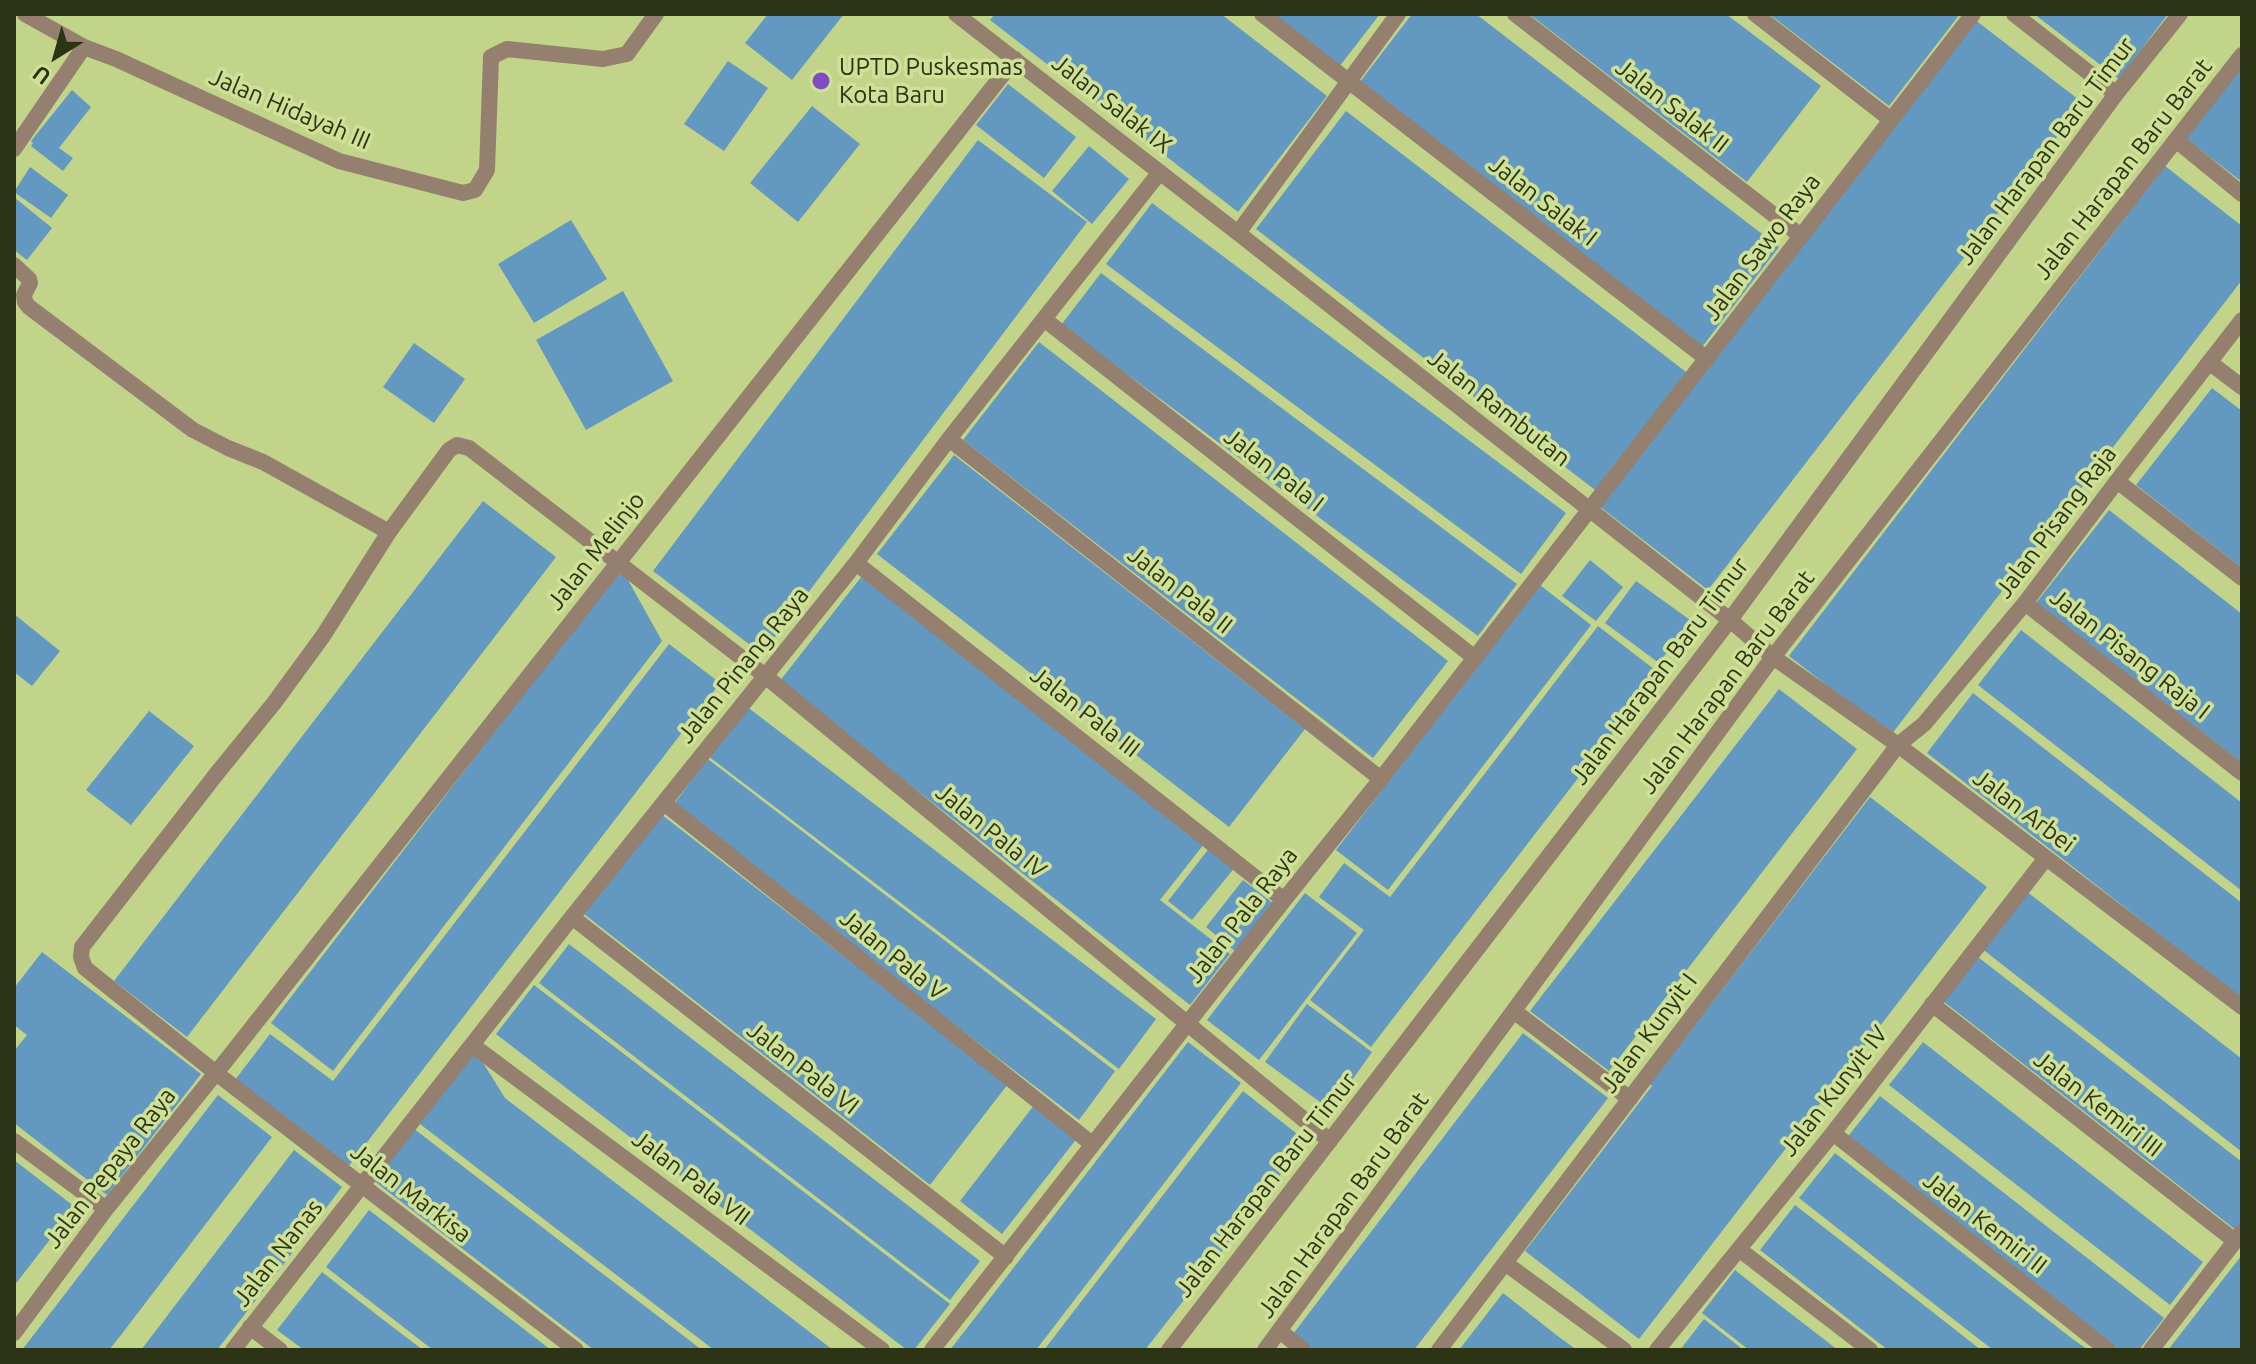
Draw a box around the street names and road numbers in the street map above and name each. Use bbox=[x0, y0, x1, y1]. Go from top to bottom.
street label: Jalan Harapan Baru Timur bbox=[1951, 32, 2141, 270]
street label: Jalan Salak IX bbox=[1046, 48, 1178, 160]
street label: Jalan Salak II bbox=[1610, 53, 1734, 159]
street label: Jalan Harapan Baru Barat bbox=[2028, 53, 2218, 285]
street label: Jalan Hidayah III bbox=[205, 62, 375, 156]
street label: Jalan Salak I bbox=[1483, 150, 1603, 252]
street label: Jalan Sawo Raya bbox=[1697, 168, 1827, 326]
street label: Jalan Rambutan bbox=[1422, 343, 1576, 473]
street label: Jalan Pala I bbox=[1218, 422, 1330, 518]
street label: Jalan Pisang Raja bbox=[1989, 440, 2123, 604]
street label: Jalan Melinjo bbox=[541, 486, 651, 616]
street label: Jalan Pala II bbox=[1122, 540, 1238, 640]
street label: Jalan Harapan Baru Timur bbox=[1565, 552, 1755, 790]
street label: Jalan Harapan Baru Barat bbox=[1634, 565, 1820, 799]
street label: Jalan Pinang Raya bbox=[671, 581, 815, 749]
street label: Jalan Pisang Raja I bbox=[2044, 583, 2216, 725]
street label: Jalan Pala III bbox=[1024, 660, 1146, 764]
street label: Jalan Arbei bbox=[1967, 763, 2081, 859]
street label: Jalan Pala IV bbox=[930, 778, 1052, 884]
street label: Jalan Pala Raya bbox=[1180, 842, 1304, 988]
street label: Jalan Pala V bbox=[834, 904, 952, 1006]
street label: Jalan Kunyit I bbox=[1595, 968, 1703, 1098]
street label: Jalan Pala VI bbox=[741, 1015, 865, 1121]
street label: Jalan Kunyit IV bbox=[1774, 1020, 1894, 1162]
street label: Jalan Kemiri III bbox=[2028, 1045, 2168, 1163]
street label: Jalan Harapan Baru Timur bbox=[1169, 1067, 1363, 1303]
street label: Jalan Pepaya Raya bbox=[38, 1082, 182, 1254]
street label: Jalan Harapan Baru Barat bbox=[1251, 1086, 1435, 1324]
street label: Jalan Pala VII bbox=[626, 1124, 756, 1232]
street label: Jalan Markisa bbox=[345, 1137, 477, 1249]
street label: Jalan Kemiri II bbox=[1917, 1166, 2053, 1280]
street label: Jalan Nanas bbox=[227, 1194, 329, 1312]

